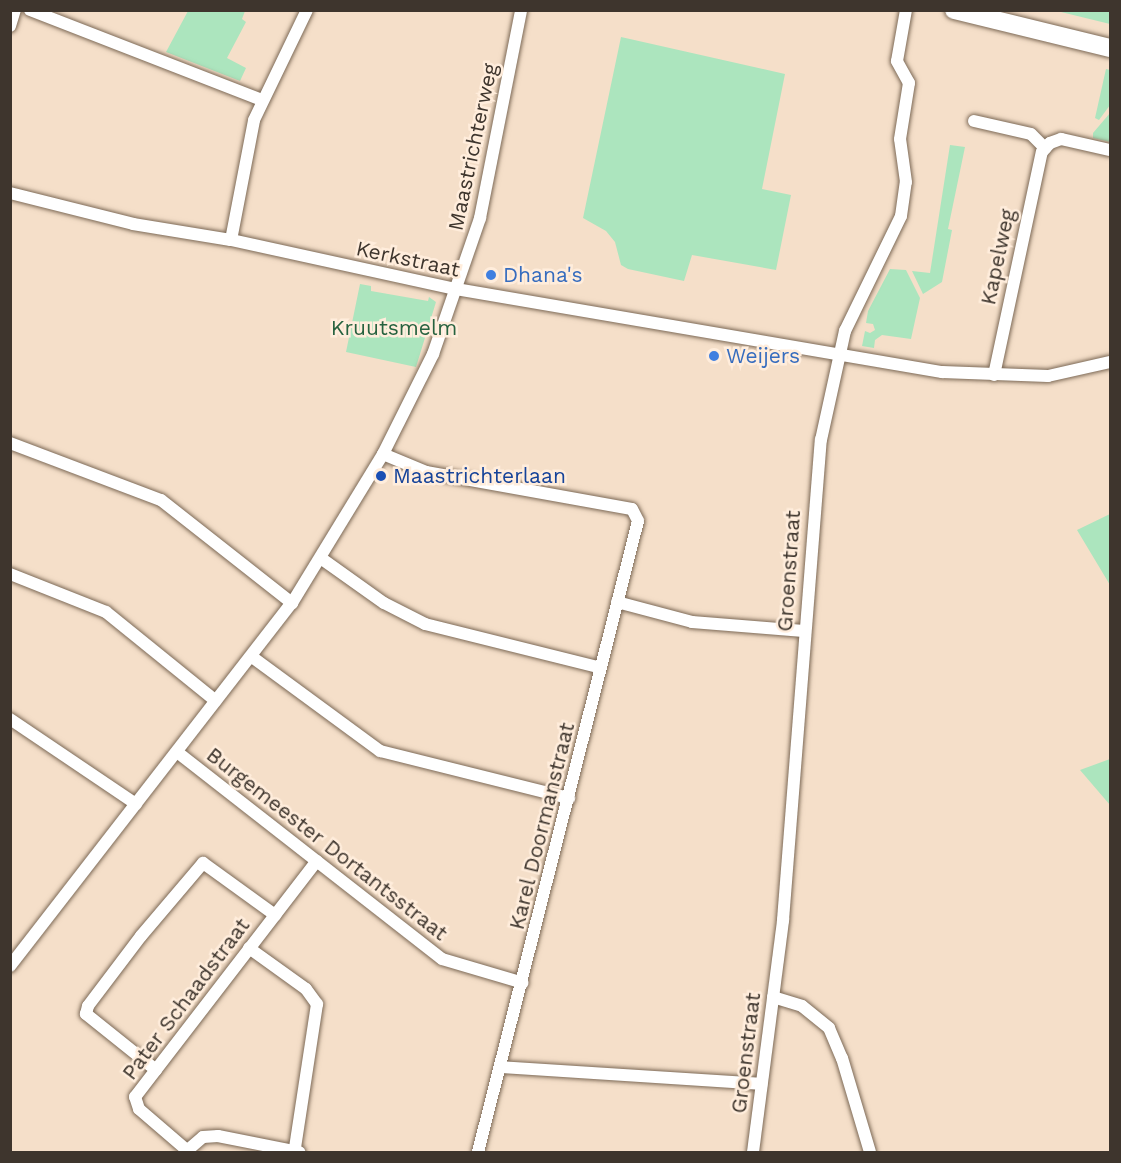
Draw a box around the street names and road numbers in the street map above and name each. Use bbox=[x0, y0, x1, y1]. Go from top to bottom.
street label: Maastrichterweg bbox=[443, 61, 503, 233]
street label: Kapelweg bbox=[976, 207, 1020, 307]
street label: Kerkstraat bbox=[354, 236, 462, 282]
street label: Groenstraat bbox=[772, 510, 806, 632]
street label: Karel Doormanstraat bbox=[504, 719, 580, 933]
street label: Burgemeester Dortantsstraat bbox=[201, 742, 453, 946]
street label: Pater Schaadstraat bbox=[117, 913, 255, 1085]
street label: Groenstraat bbox=[726, 991, 766, 1115]

